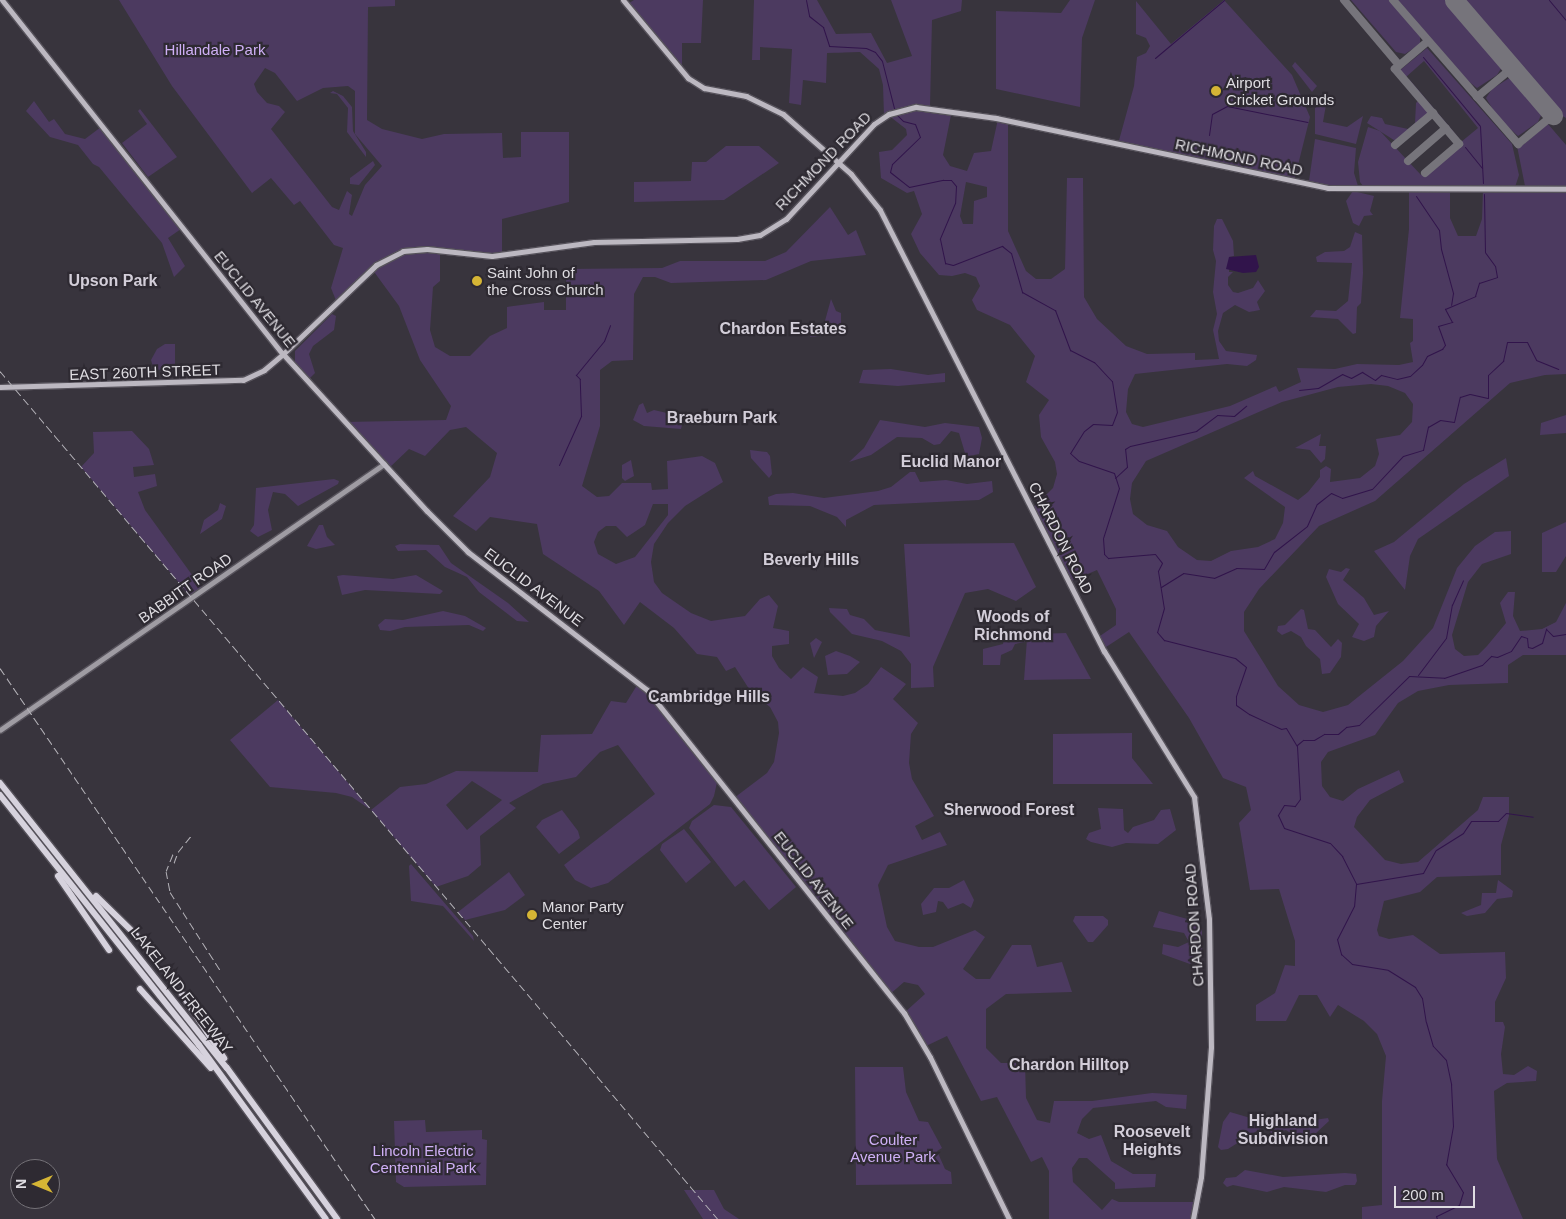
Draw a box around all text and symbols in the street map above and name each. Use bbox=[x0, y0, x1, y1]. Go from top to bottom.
park label: Hillandale Park bbox=[165, 41, 265, 59]
place label: Airport Cricket Grounds bbox=[1226, 73, 1334, 108]
marker: Airport Cricket Grounds bbox=[1210, 85, 1222, 97]
street label: RICHMOND ROAD bbox=[771, 108, 875, 214]
street label: RICHMOND ROAD bbox=[1174, 135, 1304, 179]
street label: EUCLID AVENUE bbox=[210, 247, 300, 351]
place label: Saint John of the Cross Church bbox=[487, 263, 604, 298]
district label: Upson Park bbox=[69, 271, 157, 291]
marker: Saint John of the Cross Church bbox=[471, 275, 483, 287]
district label: Chardon Estates bbox=[719, 319, 847, 339]
street label: EAST 260TH STREET bbox=[69, 360, 221, 384]
district label: Braeburn Park bbox=[667, 408, 777, 428]
district label: Euclid Manor bbox=[901, 452, 1001, 472]
street label: CHARDON ROAD bbox=[1025, 479, 1097, 597]
street label: EUCLID AVENUE bbox=[481, 544, 587, 630]
street label: BABBITT ROAD bbox=[135, 549, 235, 627]
district label: Beverly Hills bbox=[763, 550, 859, 570]
district label: Woods of Richmond bbox=[974, 607, 1052, 645]
district label: Cambridge Hills bbox=[648, 687, 770, 707]
district label: Sherwood Forest bbox=[944, 800, 1074, 820]
street label: EUCLID AVENUE bbox=[770, 827, 858, 933]
street label: CHARDON ROAD bbox=[1181, 863, 1207, 987]
place label: Manor Party Center bbox=[542, 897, 624, 932]
marker: Manor Party Center bbox=[526, 909, 538, 921]
street label: LAKELAND FREEWAY bbox=[127, 923, 237, 1057]
district label: Chardon Hilltop bbox=[1009, 1055, 1129, 1075]
district label: Highland Subdivision bbox=[1238, 1111, 1328, 1149]
district label: Roosevelt Heights bbox=[1114, 1122, 1190, 1160]
park label: Coulter Avenue Park bbox=[850, 1130, 936, 1165]
park label: Lincoln Electric Centennial Park bbox=[370, 1141, 476, 1176]
north arrow bbox=[10, 1159, 60, 1209]
scale bar bbox=[1396, 1176, 1477, 1208]
text: N bbox=[13, 1179, 29, 1189]
text: 200 m bbox=[1402, 1186, 1444, 1203]

